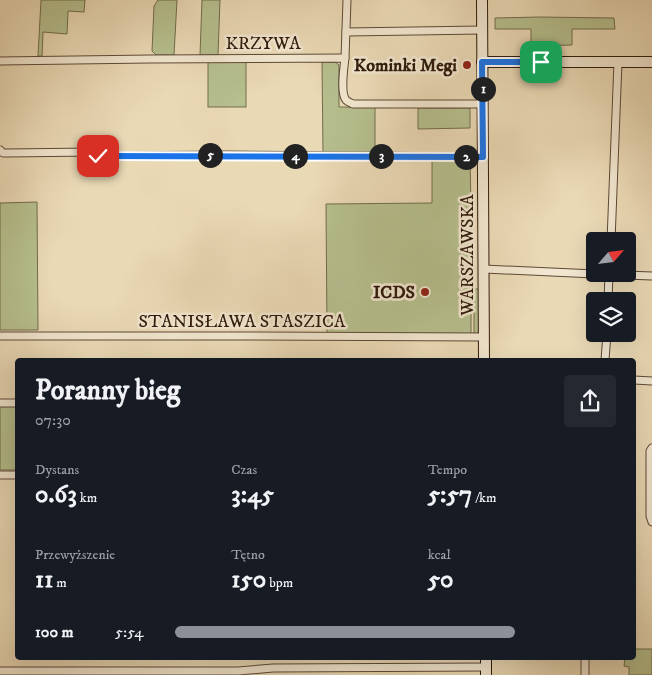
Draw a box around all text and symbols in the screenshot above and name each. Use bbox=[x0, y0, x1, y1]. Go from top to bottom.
street label: KRZYWA bbox=[225, 33, 301, 55]
pin bbox=[520, 41, 562, 83]
icon: arrive bbox=[527, 48, 555, 76]
place label: Kominki Megi bbox=[354, 55, 457, 77]
marker: Kominki Megi bbox=[461, 59, 473, 71]
pin: 1 bbox=[470, 76, 496, 102]
text: 1 bbox=[481, 80, 486, 98]
pin bbox=[77, 135, 119, 177]
icon: check bbox=[84, 142, 112, 170]
pin: 5 bbox=[198, 142, 222, 168]
pin: 4 bbox=[282, 144, 308, 168]
pin: 3 bbox=[368, 144, 394, 168]
pin: 2 bbox=[454, 144, 478, 170]
text: 5 bbox=[207, 146, 214, 164]
text: 4 bbox=[291, 147, 300, 165]
text: 3 bbox=[379, 147, 384, 165]
text: 2 bbox=[463, 148, 470, 166]
street label: WARSZAWSKA bbox=[457, 194, 479, 317]
north arrow bbox=[586, 232, 636, 282]
map controls bbox=[586, 232, 636, 342]
place label: ICDS bbox=[373, 282, 415, 304]
marker: ICDS bbox=[419, 286, 431, 298]
button: layers bbox=[586, 292, 636, 342]
street label: STANISŁAWA STASZICA bbox=[139, 311, 346, 333]
text: Poranny bieg bbox=[35, 373, 180, 408]
button: share bbox=[564, 375, 616, 427]
text: 07:30 bbox=[35, 410, 71, 430]
text: Dystans bbox=[35, 461, 79, 479]
text: Czas bbox=[231, 461, 257, 479]
text: Tempo bbox=[428, 461, 467, 479]
text: 0.63 bbox=[35, 479, 77, 510]
text: 3:45 bbox=[231, 479, 274, 510]
text: 5:57 bbox=[428, 479, 472, 510]
text: km bbox=[77, 489, 97, 507]
text: /km bbox=[472, 489, 496, 507]
text: Przewyższenie bbox=[35, 546, 115, 564]
text: Tętno bbox=[231, 546, 265, 564]
text: kcal bbox=[428, 546, 451, 564]
text: 11 bbox=[35, 564, 53, 595]
text: 150 bbox=[231, 564, 266, 595]
text: 50 bbox=[428, 564, 454, 595]
text: m bbox=[53, 574, 67, 592]
text: bpm bbox=[266, 574, 293, 592]
text: 100 m bbox=[35, 622, 74, 642]
text: 5:54 bbox=[115, 622, 143, 642]

